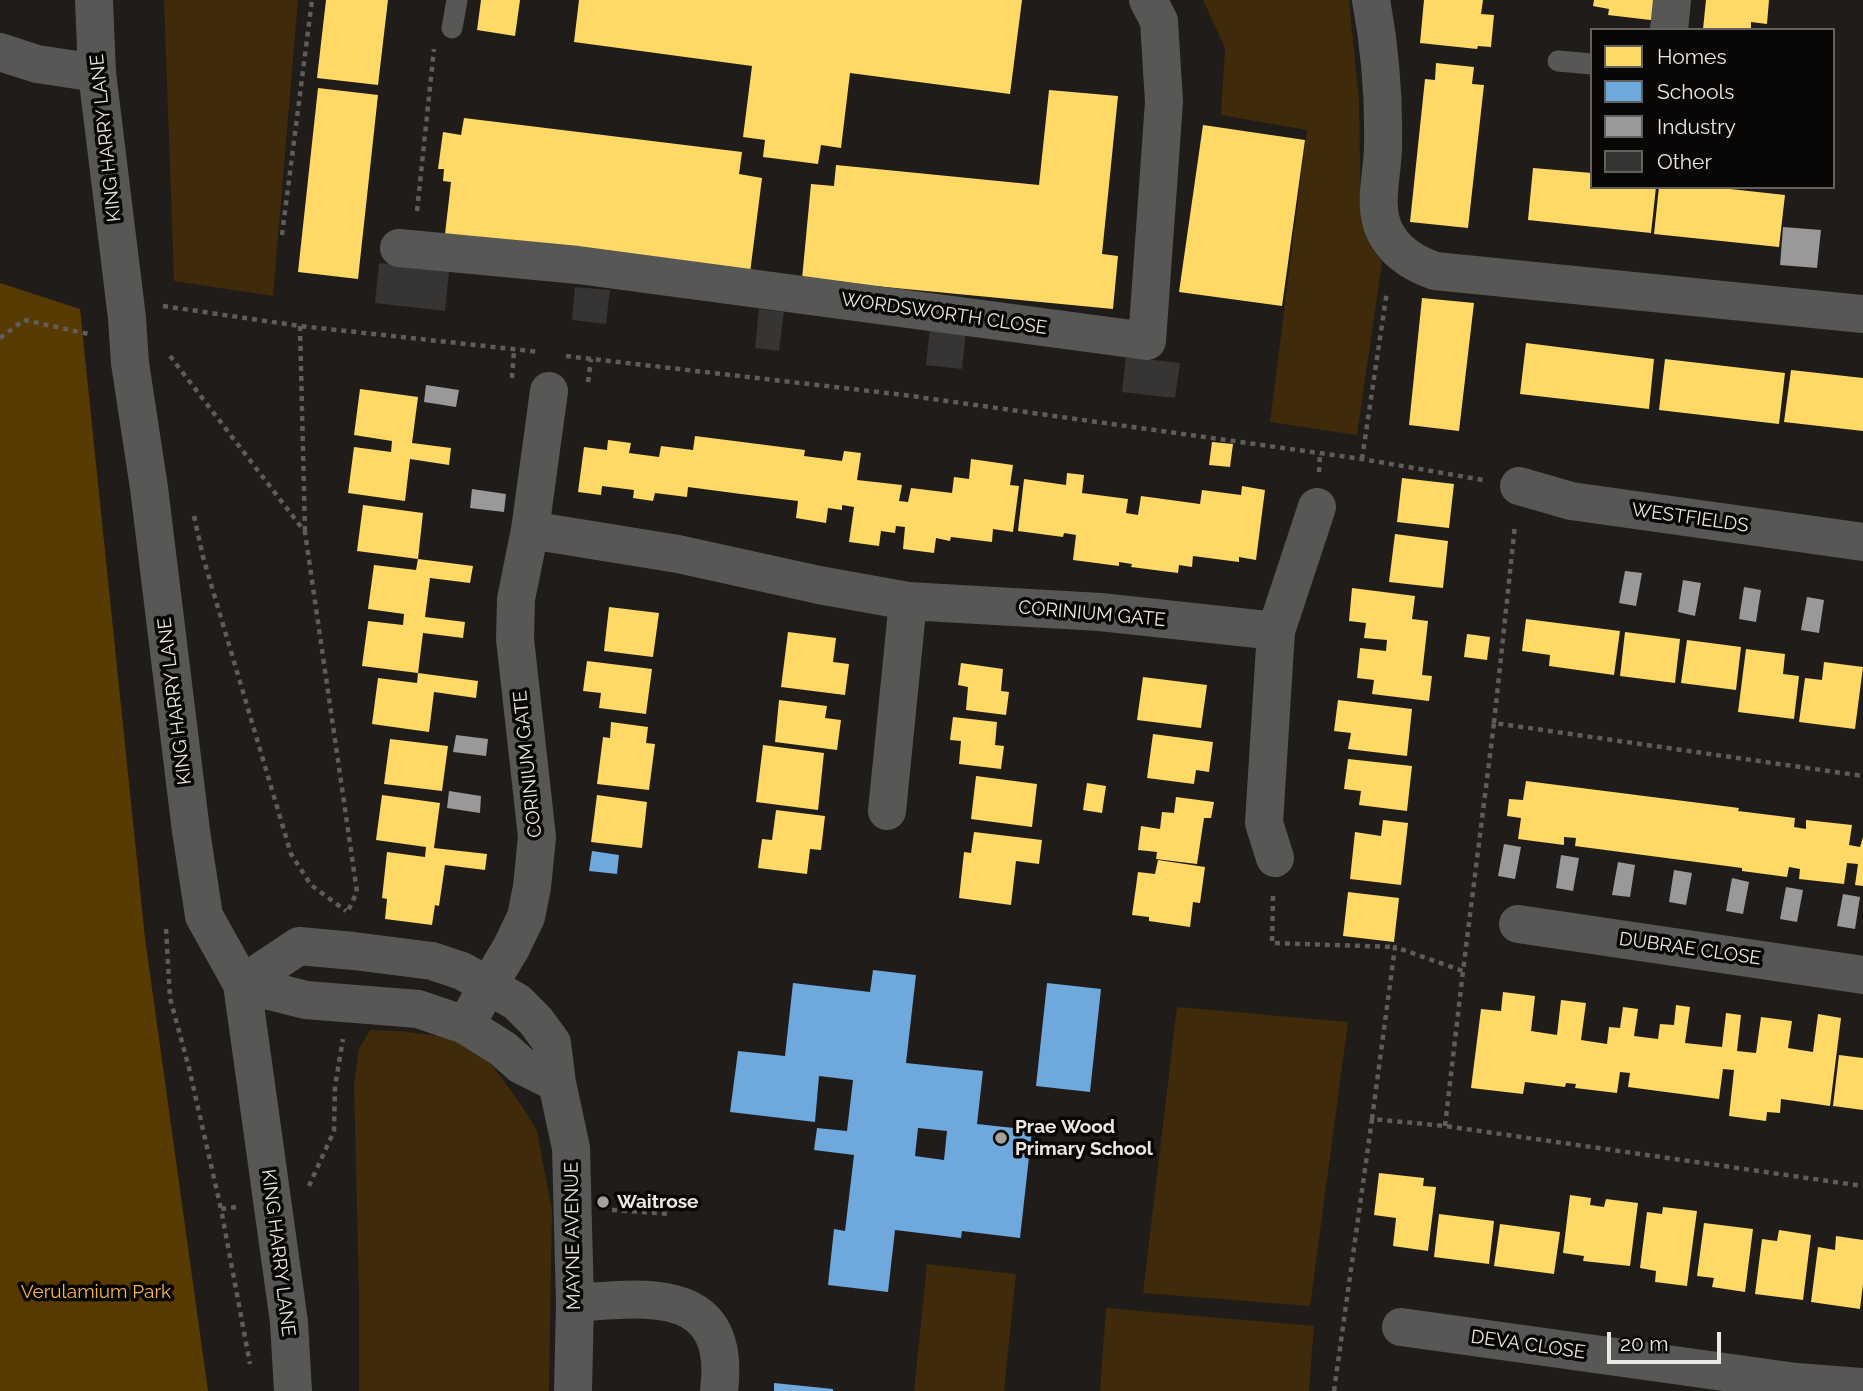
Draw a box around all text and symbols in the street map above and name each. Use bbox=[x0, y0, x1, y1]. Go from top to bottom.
legend bbox=[1590, 28, 1835, 189]
text: Homes bbox=[1657, 44, 1727, 69]
street label: KING HARRY LANE bbox=[86, 53, 126, 223]
text: Schools bbox=[1657, 79, 1734, 104]
text: Industry bbox=[1657, 114, 1736, 139]
text: Other bbox=[1657, 149, 1712, 174]
street label: WORDSWORTH CLOSE bbox=[839, 288, 1049, 340]
street label: WESTFIELDS bbox=[1630, 498, 1750, 538]
street label: CORINIUM GATE bbox=[1017, 596, 1167, 632]
street label: KING HARRY LANE bbox=[153, 616, 197, 786]
street label: CORINIUM GATE bbox=[509, 689, 547, 839]
street label: DUBRAE CLOSE bbox=[1618, 928, 1762, 970]
place label: Prae Wood Primary School bbox=[1015, 1116, 1153, 1160]
marker: Prae Wood Primary School bbox=[993, 1130, 1009, 1146]
street label: MAYNE AVENUE bbox=[560, 1162, 586, 1310]
street label: KING HARRY LANE bbox=[256, 1168, 300, 1338]
place label: Waitrose bbox=[617, 1191, 698, 1213]
marker: Waitrose bbox=[595, 1194, 611, 1210]
park label: Verulamium Park bbox=[21, 1281, 171, 1303]
scale bar bbox=[1611, 1318, 1725, 1362]
street label: DEVA CLOSE bbox=[1469, 1326, 1587, 1364]
text: 20 m bbox=[1620, 1331, 1668, 1356]

